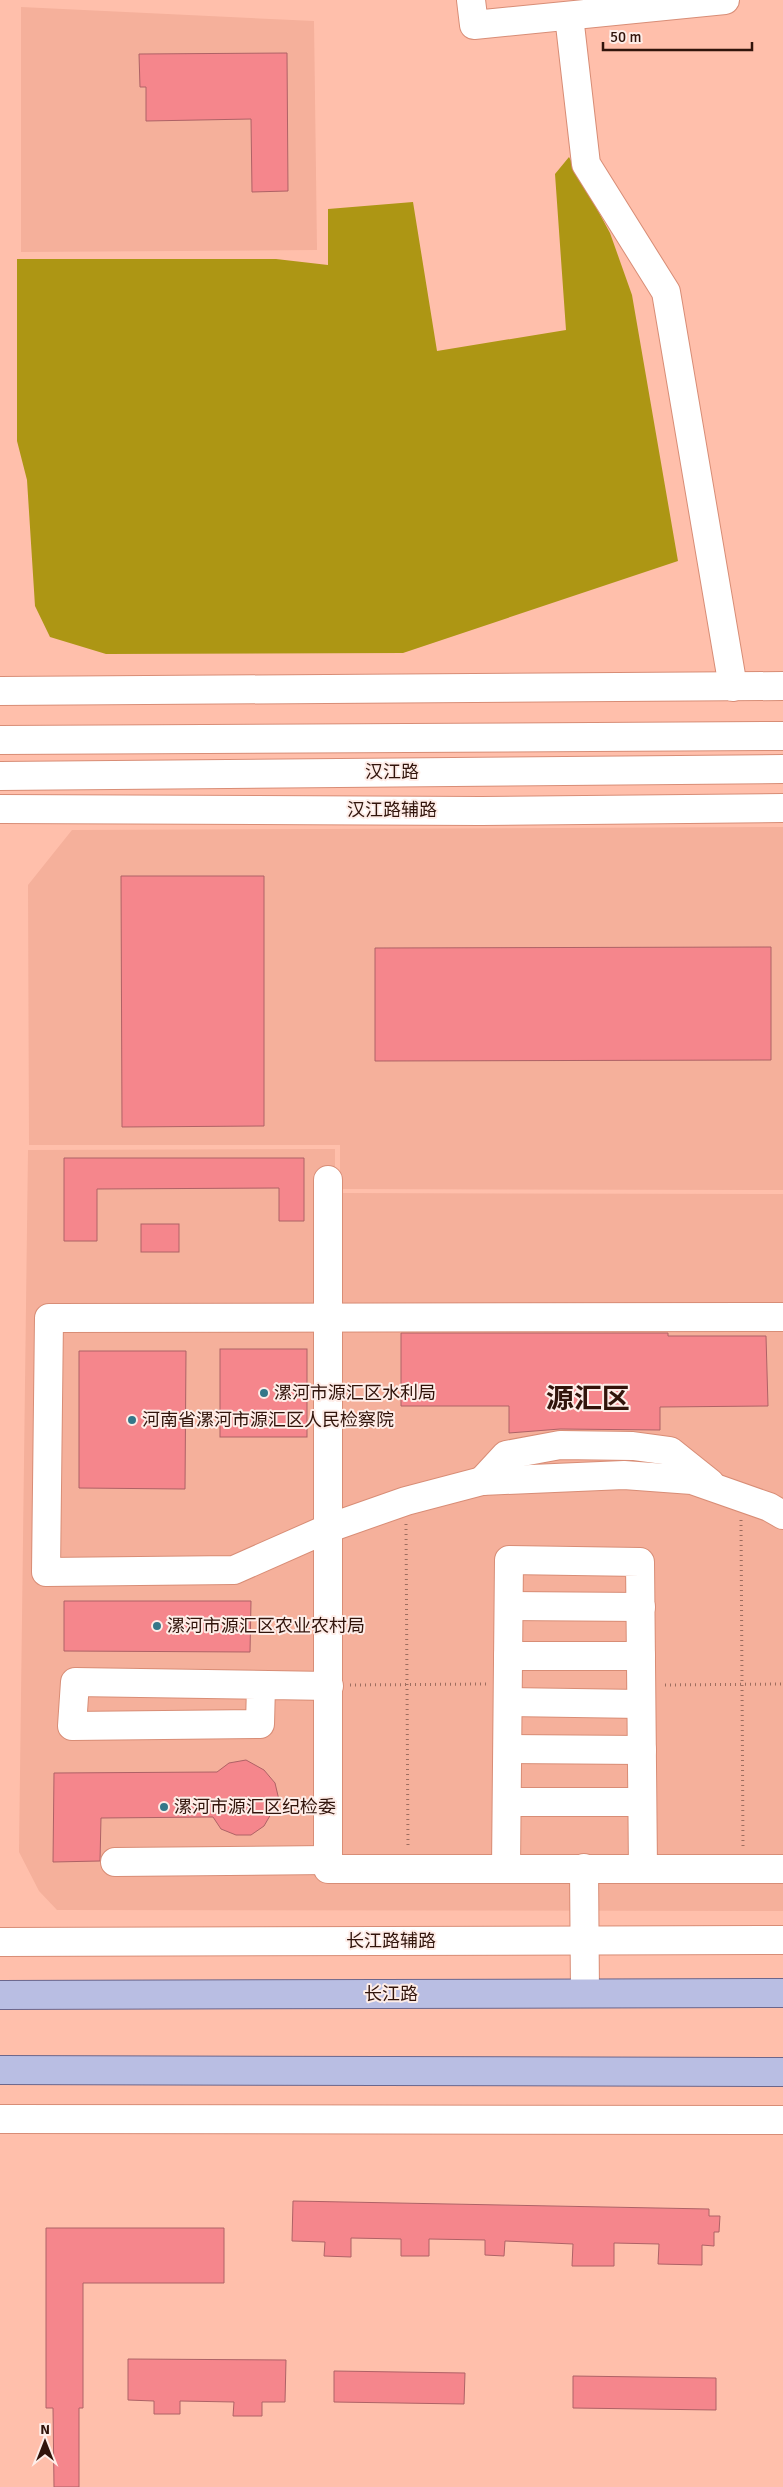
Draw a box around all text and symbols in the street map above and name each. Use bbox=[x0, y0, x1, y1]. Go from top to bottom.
scale bar bbox=[603, 20, 752, 52]
text: 50 m bbox=[610, 28, 641, 46]
street label: 汉江路 bbox=[365, 761, 419, 783]
street label: 汉江路辅路 bbox=[347, 799, 437, 821]
place label: 漯河市源汇区水利局 bbox=[274, 1382, 436, 1404]
district label: 源汇区 bbox=[546, 1382, 630, 1416]
marker: 漯河市源汇区水利局 bbox=[258, 1387, 270, 1399]
place label: 河南省漯河市源汇区人民检察院 bbox=[142, 1409, 394, 1431]
marker: 河南省漯河市源汇区人民检察院 bbox=[126, 1414, 138, 1426]
place label: 漯河市源汇区农业农村局 bbox=[167, 1615, 365, 1637]
marker: 漯河市源汇区农业农村局 bbox=[151, 1620, 163, 1632]
place label: 漯河市源汇区纪检委 bbox=[174, 1796, 336, 1818]
marker: 漯河市源汇区纪检委 bbox=[158, 1801, 170, 1813]
street label: 长江路辅路 bbox=[346, 1930, 436, 1952]
street label: 长江路 bbox=[364, 1983, 418, 2005]
north arrow bbox=[20, 2417, 70, 2467]
text: N bbox=[40, 2421, 50, 2438]

